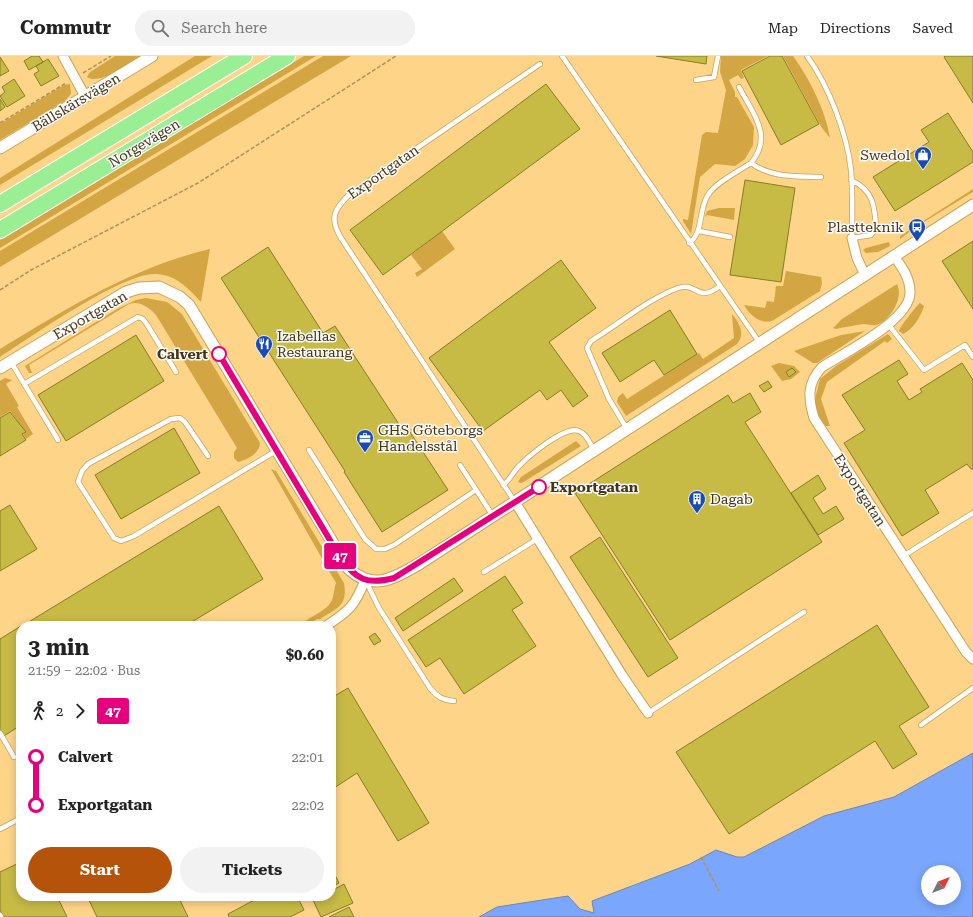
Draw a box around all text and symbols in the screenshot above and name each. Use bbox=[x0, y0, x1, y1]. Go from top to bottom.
search box bbox=[135, 10, 415, 46]
text: Commutr bbox=[20, 16, 111, 39]
icon: search bbox=[149, 17, 171, 39]
text: Search here bbox=[181, 19, 267, 37]
text: Map bbox=[768, 20, 798, 36]
text: Directions bbox=[820, 20, 890, 36]
text: Saved bbox=[912, 20, 953, 36]
street label: Bällskärsvägen bbox=[29, 69, 123, 135]
street label: Norgevägen bbox=[106, 116, 182, 170]
street label: Exportgatan bbox=[344, 142, 422, 202]
shop icon: Swedol bbox=[913, 145, 933, 170]
place label: Swedol bbox=[860, 147, 911, 163]
bus stop icon: Plastteknik bbox=[907, 217, 927, 242]
place label: Plastteknik bbox=[827, 219, 904, 235]
street label: Exportgatan bbox=[50, 287, 130, 343]
place label: Izabellas Restaurang bbox=[277, 328, 352, 360]
restaurant icon: Izabellas Restaurang bbox=[254, 334, 274, 359]
place label: Calvert bbox=[157, 346, 208, 362]
marker: Calvert bbox=[211, 346, 227, 362]
place label: GHS Göteborgs Handelsstål bbox=[378, 422, 483, 454]
office icon: GHS Göteborgs Handelsstål bbox=[355, 428, 375, 453]
street label: Exportgatan bbox=[831, 451, 889, 529]
marker: Exportgatan bbox=[531, 479, 547, 495]
place label: Exportgatan bbox=[550, 479, 639, 495]
building icon: Dagab bbox=[687, 489, 707, 514]
place label: Dagab bbox=[710, 491, 753, 507]
line badge: 47 bbox=[322, 543, 358, 569]
text: 47 bbox=[332, 548, 348, 564]
text: 3 min bbox=[28, 635, 89, 660]
text: $0.60 bbox=[286, 646, 324, 664]
text: 21:59 – 22:02 · Bus bbox=[28, 663, 140, 678]
icon: walk bbox=[28, 700, 50, 722]
icon: forward bbox=[69, 700, 91, 722]
text: 47 bbox=[105, 703, 121, 719]
text: 2 bbox=[56, 704, 63, 719]
text: Calvert bbox=[58, 748, 113, 766]
text: 22:01 bbox=[292, 750, 324, 765]
text: Exportgatan bbox=[58, 796, 152, 814]
text: 22:02 bbox=[292, 798, 324, 813]
button: Start bbox=[28, 847, 172, 893]
button: Tickets bbox=[180, 847, 324, 893]
north arrow bbox=[921, 865, 961, 905]
map controls bbox=[921, 865, 961, 905]

